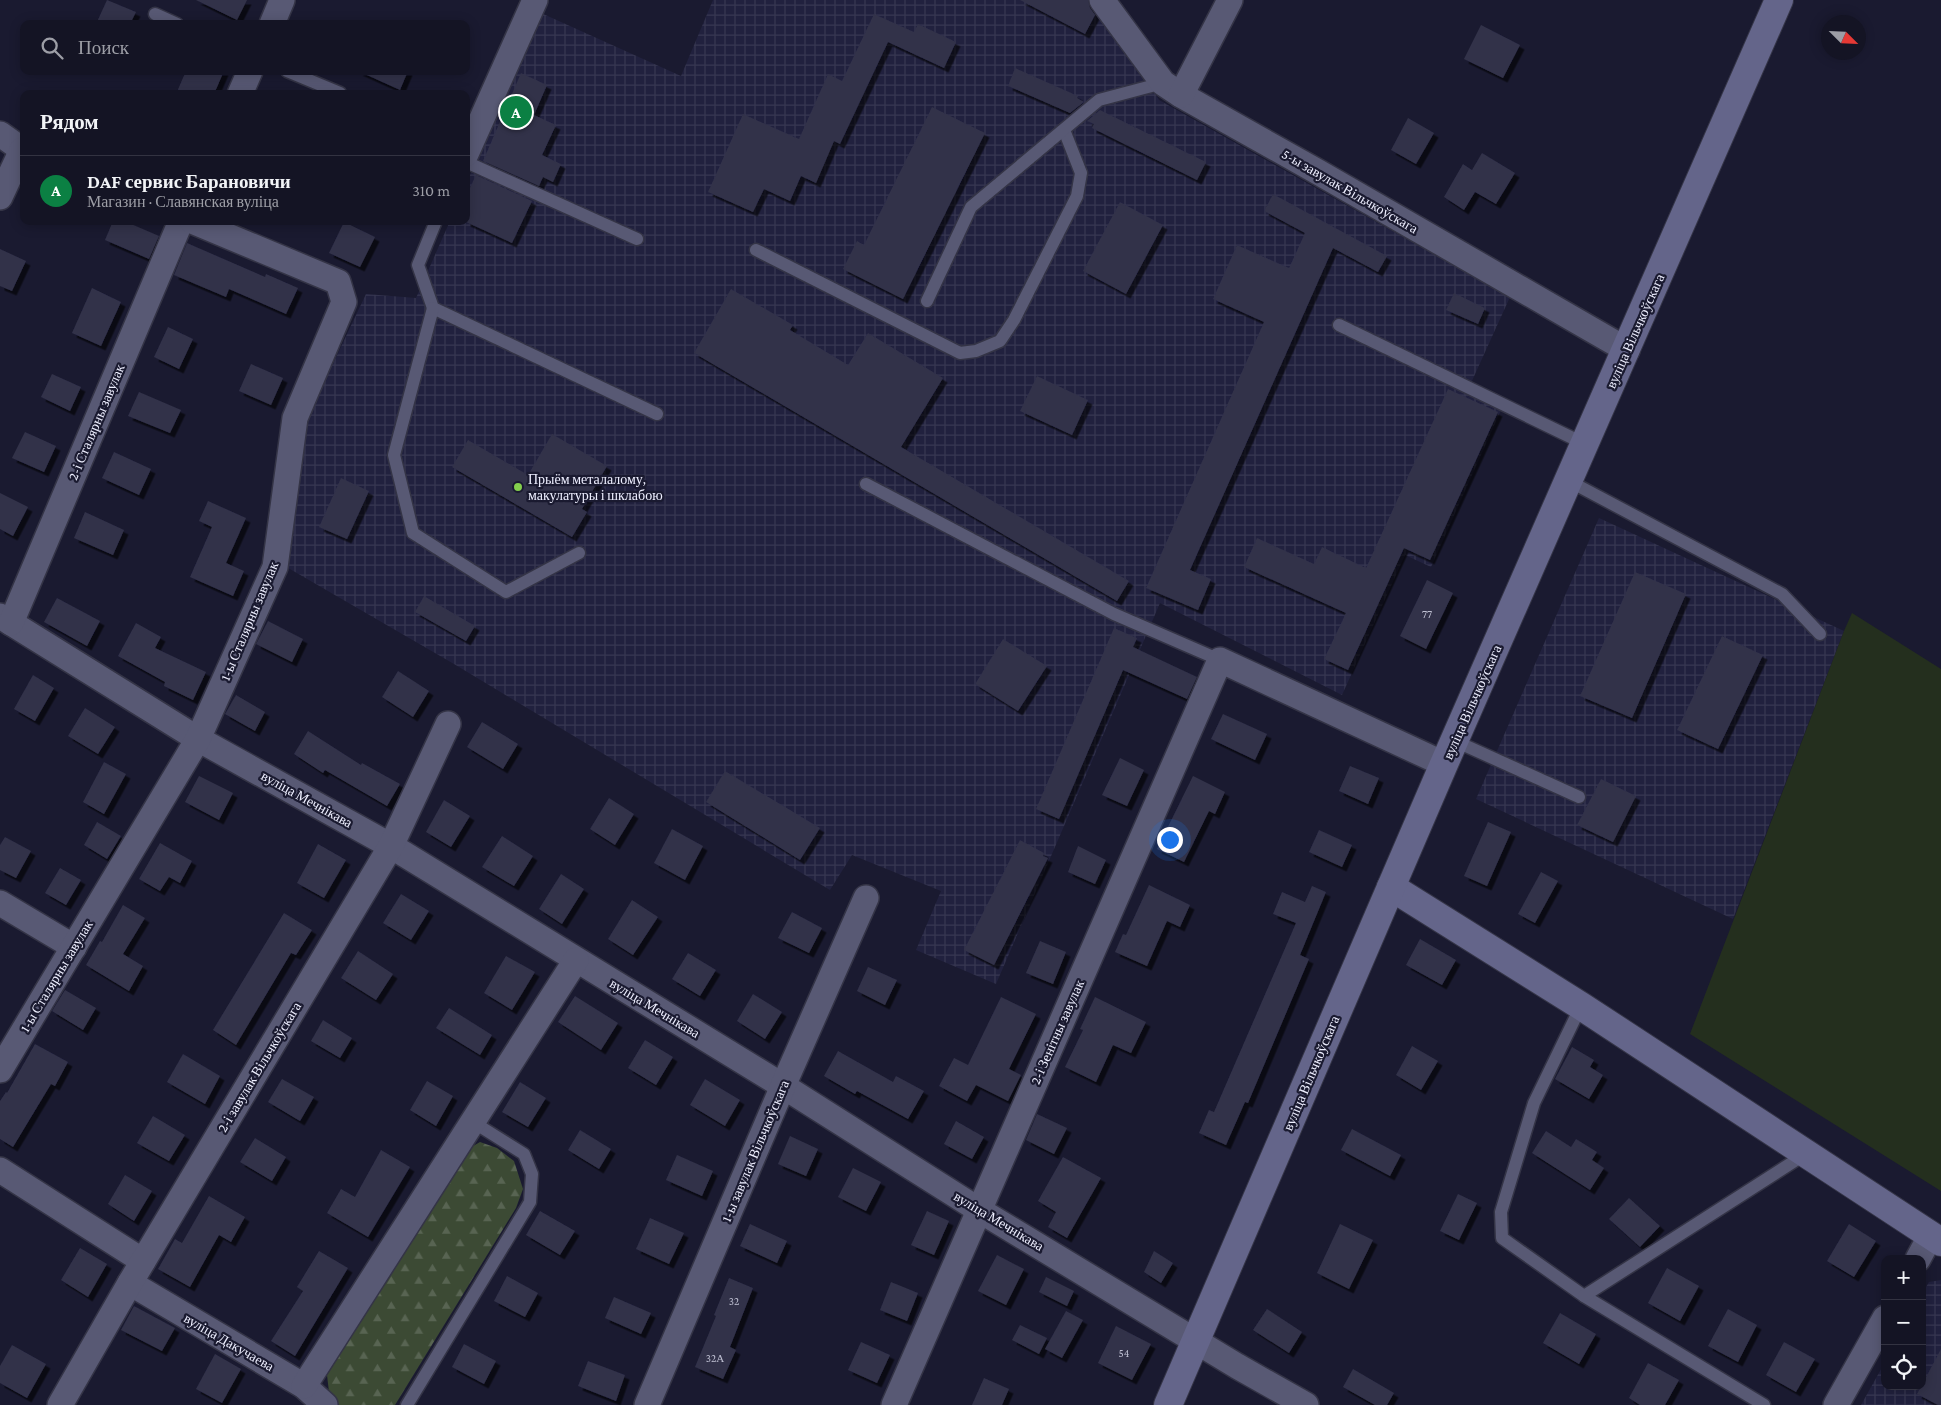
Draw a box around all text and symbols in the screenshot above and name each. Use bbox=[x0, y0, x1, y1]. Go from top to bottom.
north arrow bbox=[1821, 15, 1866, 60]
search box bbox=[20, 20, 470, 75]
icon: search bbox=[38, 34, 66, 62]
text: Поиск bbox=[78, 37, 129, 58]
pin: A bbox=[500, 93, 532, 131]
text: Рядом bbox=[40, 110, 99, 134]
street label: 5-ы завулак Вільчкоўскага bbox=[1279, 146, 1421, 237]
text: DAF сервис Барановичи bbox=[87, 171, 291, 192]
text: A bbox=[51, 182, 61, 199]
text: 310 m bbox=[412, 182, 450, 199]
text: Магазин · Славянская вуліца bbox=[87, 193, 279, 210]
street label: вуліца Вільчкоўскага bbox=[1603, 271, 1668, 391]
street label: 2-і Сталярны завулак bbox=[64, 361, 128, 482]
place label: Прыём металалому, макулатуры і шклабою bbox=[528, 471, 663, 503]
marker: Прыём металалому, макулатуры і шклабою bbox=[512, 481, 524, 493]
street label: 1-ы Сталярны завулак bbox=[217, 559, 281, 683]
house number: 77 bbox=[1422, 608, 1432, 620]
street label: вуліца Вільчкоўскага bbox=[1440, 642, 1505, 762]
street label: вуліца Мечнікава bbox=[259, 767, 356, 831]
your location bbox=[1157, 827, 1183, 853]
street label: 1-ы Сталярны завулак bbox=[16, 917, 96, 1035]
street label: вуліца Мечнікава bbox=[607, 975, 703, 1041]
street label: 2-і Зенітны завулак bbox=[1027, 977, 1087, 1087]
street label: 2-і завулак Вільчкоўскага bbox=[214, 998, 305, 1135]
street label: вуліца Вільчкоўскага bbox=[1280, 1012, 1343, 1133]
street label: 1-ы завулак Вільчкоўскага bbox=[718, 1077, 792, 1224]
street label: вуліца Мечнікава bbox=[951, 1188, 1047, 1254]
map controls bbox=[1881, 1255, 1926, 1390]
button: + bbox=[1881, 1255, 1926, 1300]
house number: 32 bbox=[729, 1295, 739, 1307]
button: − bbox=[1881, 1300, 1926, 1345]
street label: вуліца Дакучаева bbox=[181, 1310, 277, 1375]
button: locate bbox=[1881, 1345, 1926, 1390]
house number: 54 bbox=[1119, 1347, 1130, 1359]
house number: 32А bbox=[706, 1352, 724, 1364]

